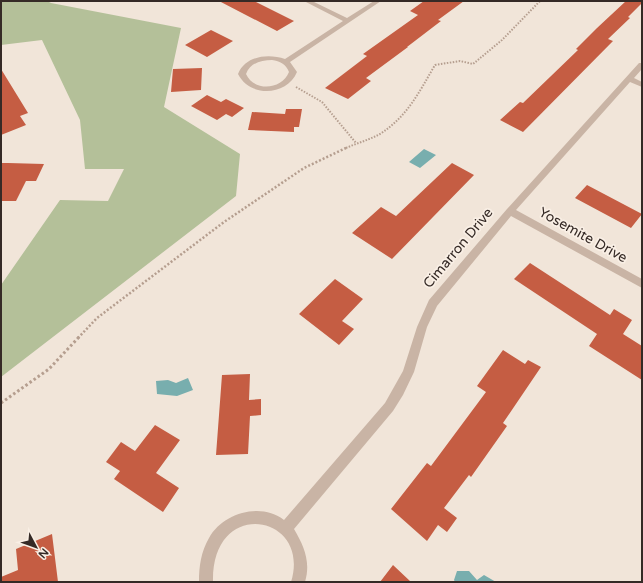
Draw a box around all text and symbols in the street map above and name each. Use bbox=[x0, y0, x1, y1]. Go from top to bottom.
street label: Cimarron Drive bbox=[419, 204, 497, 292]
street label: Yosemite Drive bbox=[536, 204, 630, 266]
north arrow bbox=[16, 527, 56, 567]
text: N bbox=[35, 546, 51, 561]

